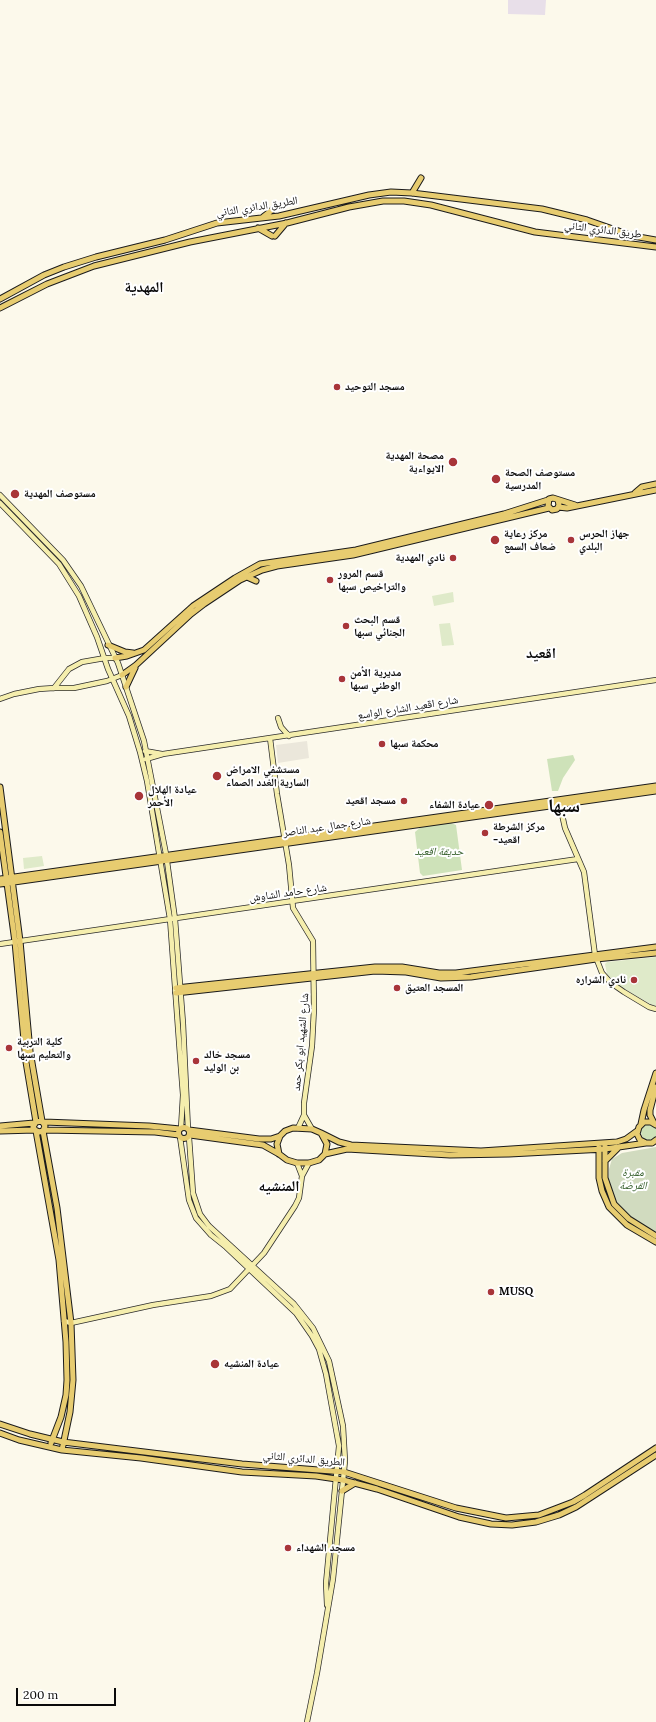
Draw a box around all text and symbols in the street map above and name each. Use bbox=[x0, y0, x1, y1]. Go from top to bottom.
street label: الطريق الدائري الثاني bbox=[215, 194, 299, 220]
street label: طريق الدائري الثاني bbox=[564, 219, 642, 241]
district label: المهدية bbox=[124, 279, 164, 297]
place label: مسجد التوحيد bbox=[345, 380, 405, 394]
marker: مسجد التوحيد bbox=[332, 382, 342, 392]
place label: مصحة المهدية الايواءية bbox=[386, 449, 444, 475]
marker: مصحة المهدية الايواءية bbox=[447, 456, 459, 468]
place label: مستوصف الصحة المدرسية bbox=[505, 466, 575, 492]
marker: مستوصف الصحة المدرسية bbox=[490, 473, 502, 485]
place label: مستوصف المهدية bbox=[24, 487, 96, 501]
marker: مستوصف المهدية bbox=[9, 488, 21, 500]
place label: مركز رعاية ضعاف السمع bbox=[504, 527, 556, 553]
place label: جهاز الحرس البلدي bbox=[579, 527, 629, 553]
marker: مركز رعاية ضعاف السمع bbox=[489, 534, 501, 546]
marker: جهاز الحرس البلدي bbox=[566, 535, 576, 545]
place label: نادي المهدية bbox=[395, 551, 445, 565]
marker: نادي المهدية bbox=[448, 553, 458, 563]
place label: قسم المرور والتراخيص سبها bbox=[338, 567, 406, 593]
marker: قسم المرور والتراخيص سبها bbox=[325, 575, 335, 585]
place label: قسم البحث الجنائي سبها bbox=[354, 613, 405, 639]
marker: قسم البحث الجنائي سبها bbox=[341, 621, 351, 631]
district label: اقعيد bbox=[526, 645, 556, 663]
place label: مديرية الأمن الوطني سبها bbox=[350, 666, 401, 692]
marker: مديرية الأمن الوطني سبها bbox=[337, 674, 347, 684]
street label: شارع اقعيد الشارع الواسع bbox=[357, 694, 459, 722]
place label: محكمة سبها bbox=[390, 737, 439, 751]
marker: محكمة سبها bbox=[377, 739, 387, 749]
place label: مستشفي الامراض السارية الغدد الصماء bbox=[226, 763, 309, 789]
marker: مستشفي الامراض السارية الغدد الصماء bbox=[211, 770, 223, 782]
place label: عيادة الهلال الأحمر bbox=[148, 783, 197, 809]
marker: عيادة الهلال الأحمر bbox=[133, 790, 145, 802]
place label: مسجد اقعيد bbox=[346, 794, 396, 808]
marker: مسجد اقعيد bbox=[399, 796, 409, 806]
district label: سبها bbox=[548, 796, 580, 818]
place label: عيادة الشفاء bbox=[429, 798, 480, 812]
marker: عيادة الشفاء bbox=[483, 799, 495, 811]
street label: شارع جمال عبد الناصر bbox=[282, 814, 372, 840]
place label: مركز الشرطة -اقعيد bbox=[493, 820, 545, 846]
marker: مركز الشرطة -اقعيد bbox=[480, 828, 490, 838]
park label: حديقة اقعيد bbox=[414, 845, 464, 859]
street label: شارع حامد الشاوش bbox=[248, 881, 328, 905]
place label: نادي الشراره bbox=[576, 973, 626, 987]
marker: نادي الشراره bbox=[629, 975, 639, 985]
place label: المسجد العتيق bbox=[405, 981, 463, 995]
marker: المسجد العتيق bbox=[392, 983, 402, 993]
street label: شارع الشهيد ابو بكر حمد bbox=[290, 993, 312, 1091]
place label: كلية التربية والتعليم سبها bbox=[17, 1035, 71, 1061]
marker: كلية التربية والتعليم سبها bbox=[4, 1043, 14, 1053]
place label: مسجد خالد بن الوليد bbox=[204, 1048, 250, 1074]
marker: مسجد خالد بن الوليد bbox=[191, 1056, 201, 1066]
park label: مقبرة القرضة bbox=[619, 1166, 647, 1192]
district label: المنشيه bbox=[259, 1178, 299, 1196]
place label: MUSQ bbox=[499, 1285, 533, 1299]
marker: MUSQ bbox=[486, 1287, 496, 1297]
place label: عيادة المنشيه bbox=[224, 1357, 279, 1371]
marker: عيادة المنشيه bbox=[209, 1358, 221, 1370]
street label: الطريق الدائري الثاني bbox=[262, 1449, 346, 1469]
place label: مسجد الشهداء bbox=[296, 1541, 355, 1555]
marker: مسجد الشهداء bbox=[283, 1543, 293, 1553]
scale bar bbox=[18, 1680, 118, 1706]
text: 200 m bbox=[23, 1687, 58, 1702]

